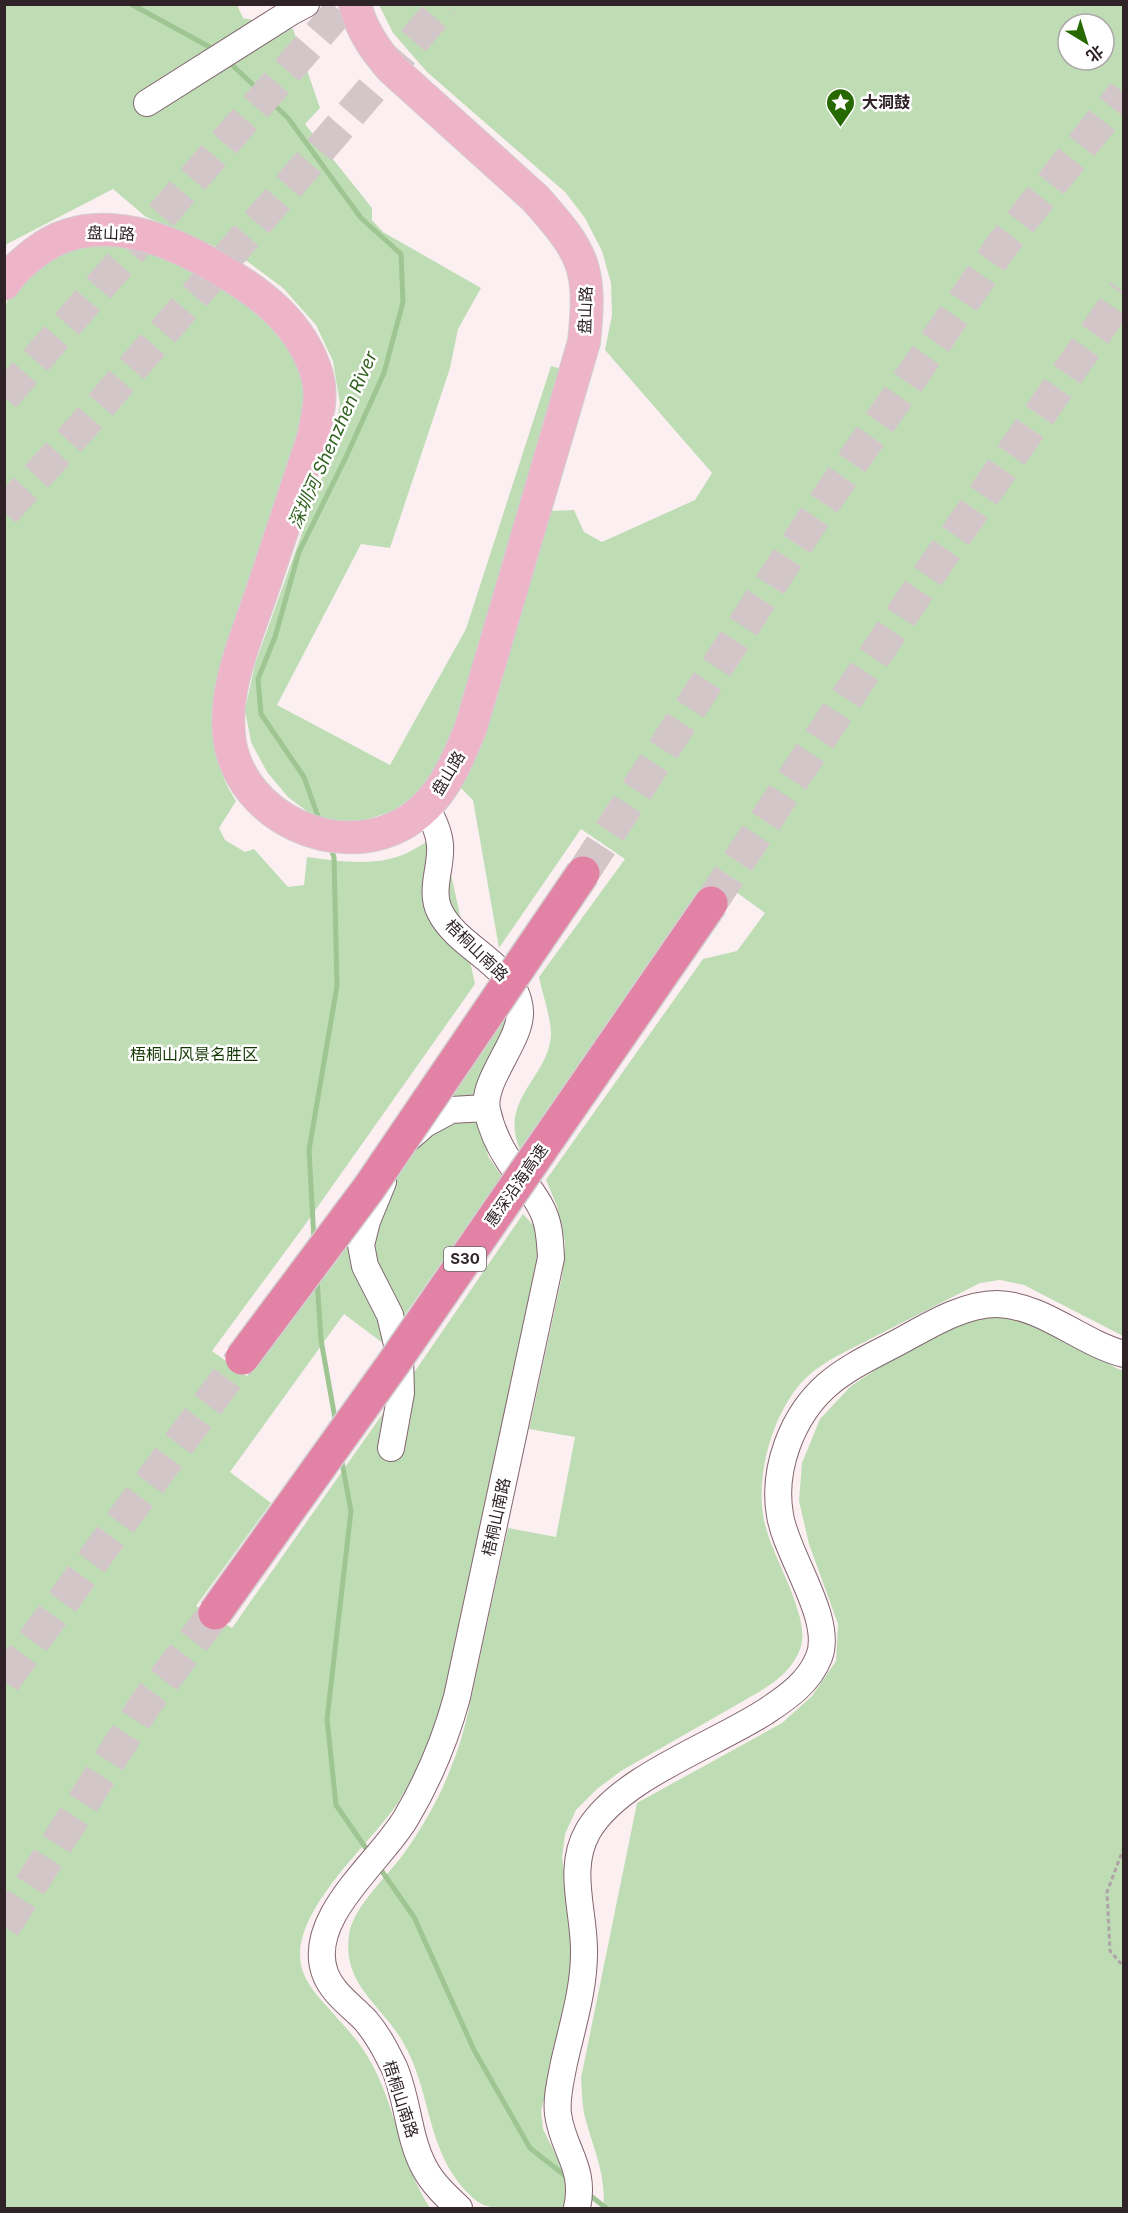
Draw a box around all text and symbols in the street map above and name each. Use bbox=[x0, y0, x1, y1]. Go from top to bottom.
north arrow bbox=[1056, 12, 1116, 72]
text: 北 bbox=[1083, 41, 1108, 67]
place icon: 大洞鼓 bbox=[825, 86, 857, 128]
place label: 大洞鼓 bbox=[862, 92, 910, 112]
street label: 盘山路 bbox=[87, 222, 135, 244]
street label: 盘山路 bbox=[574, 286, 596, 334]
water label: 深圳河 Shenzhen River bbox=[284, 347, 382, 532]
street label: 盘山路 bbox=[427, 747, 469, 799]
street label: 梧桐山南路 bbox=[441, 915, 513, 985]
park label: 梧桐山风景名胜区 bbox=[130, 1044, 258, 1064]
street label: 惠深沿海高速 bbox=[480, 1140, 552, 1230]
road number: S30 bbox=[444, 1247, 486, 1271]
street label: 梧桐山南路 bbox=[478, 1476, 514, 1558]
street label: 梧桐山南路 bbox=[379, 2058, 423, 2140]

